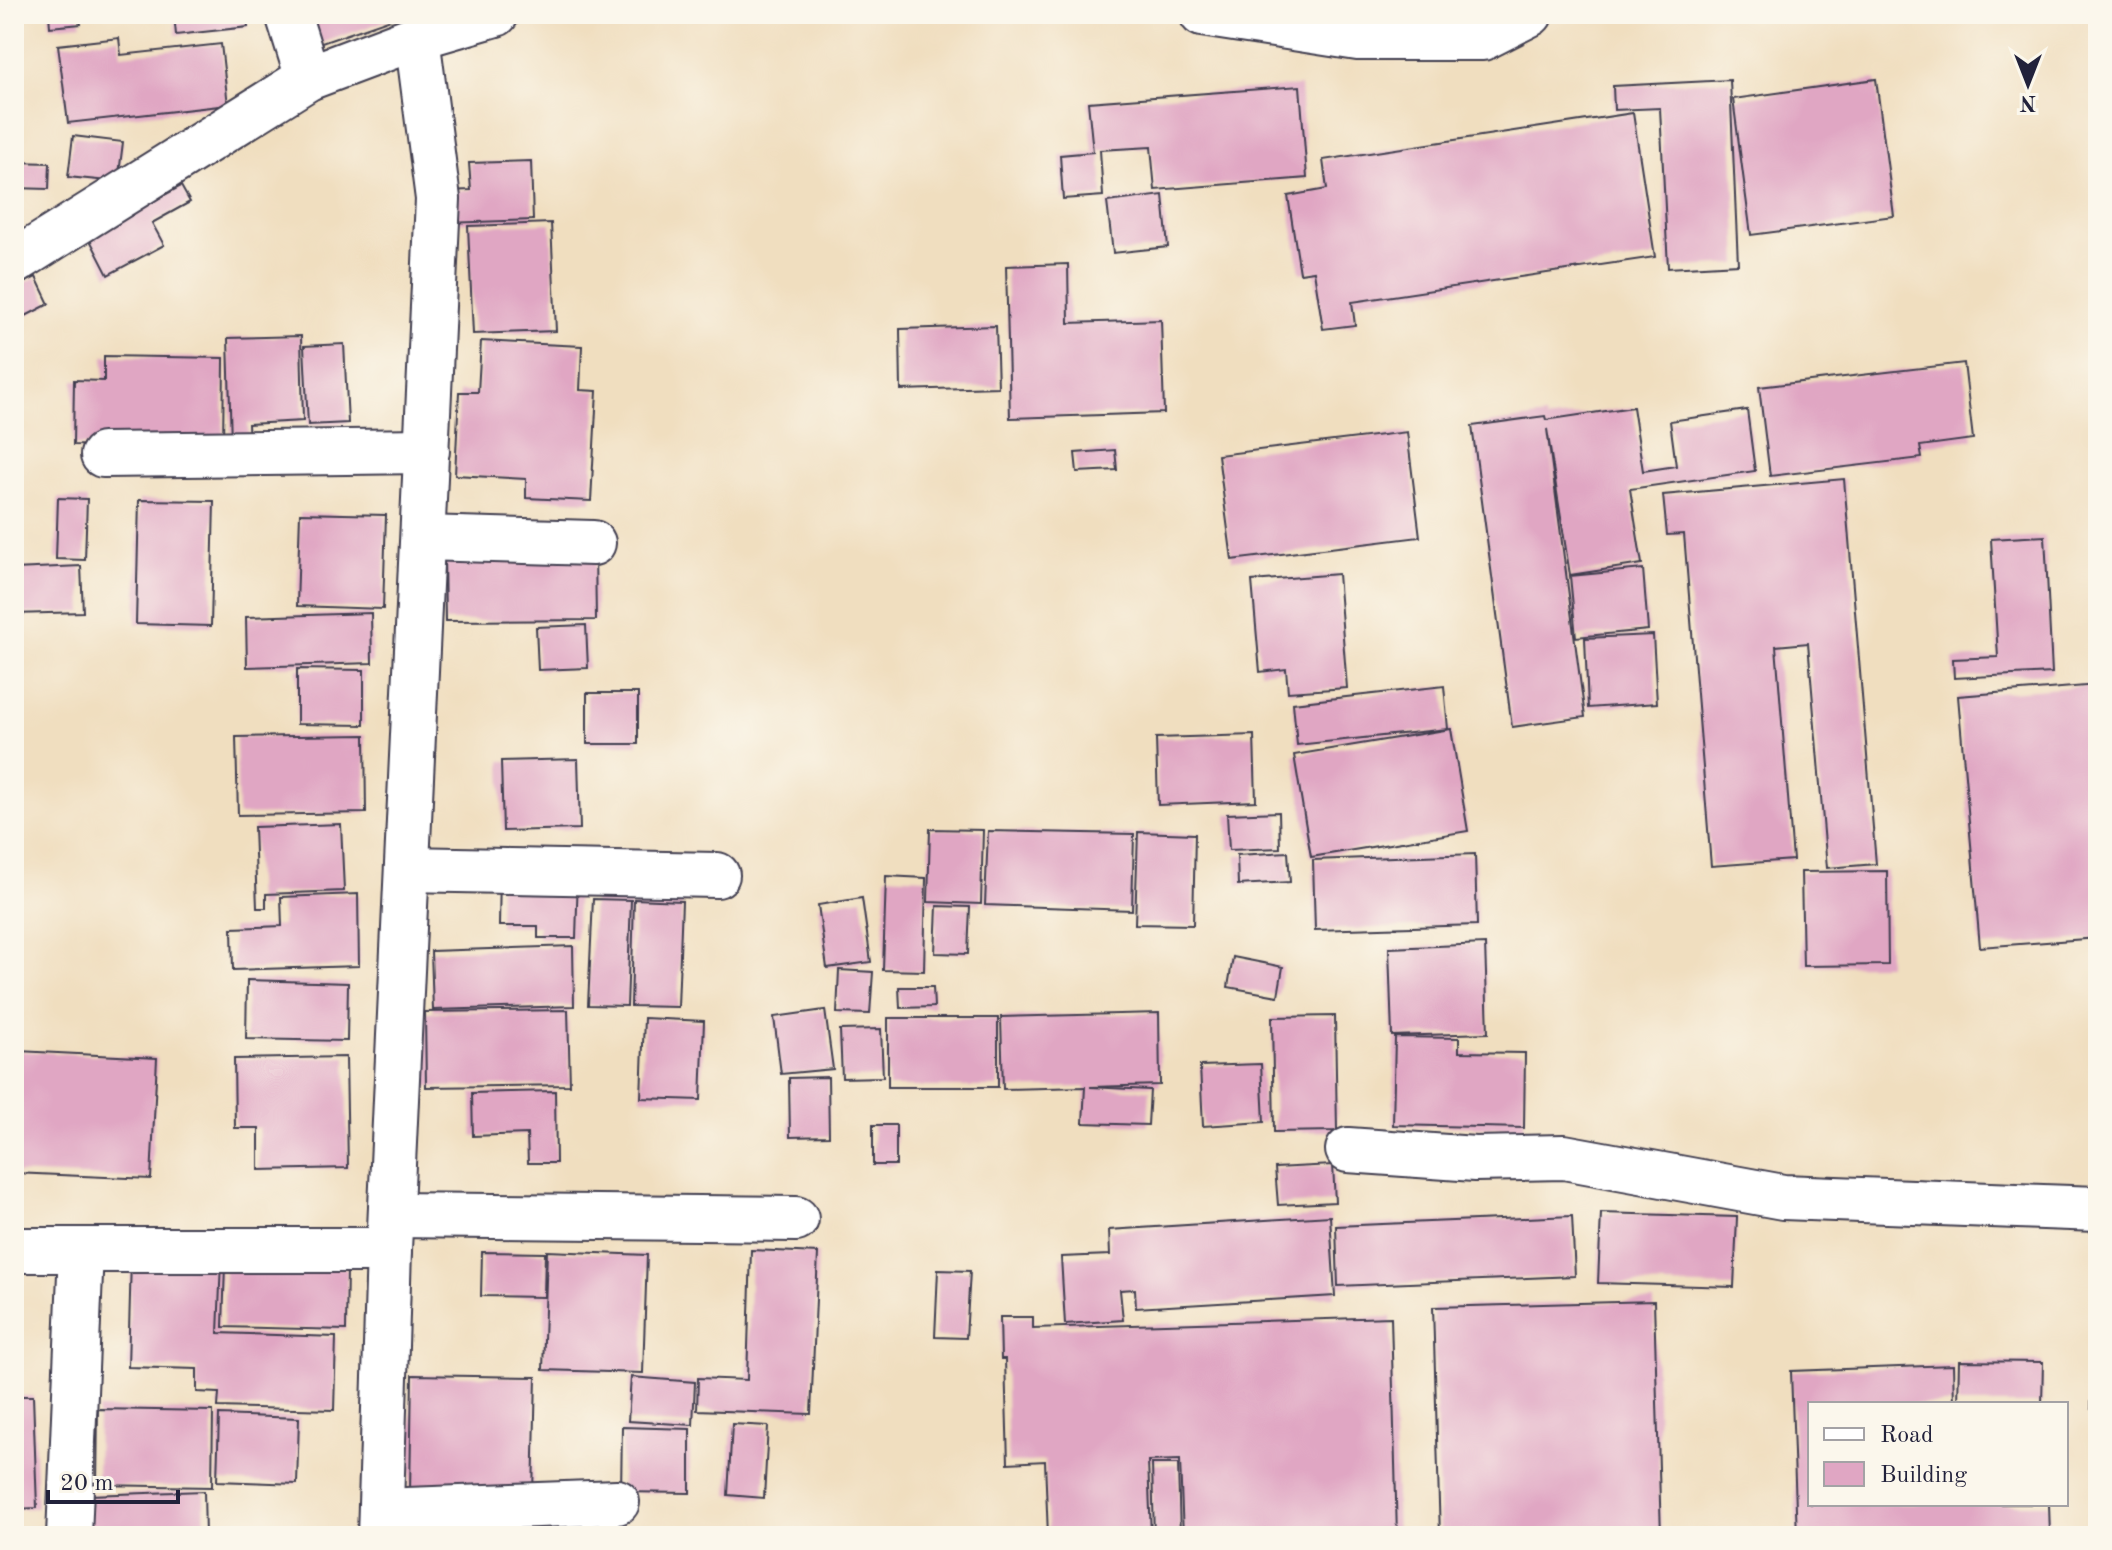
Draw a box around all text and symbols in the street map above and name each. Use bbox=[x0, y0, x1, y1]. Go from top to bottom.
north arrow bbox=[1988, 44, 2068, 124]
text: N bbox=[2019, 91, 2036, 113]
legend bbox=[1808, 1402, 2068, 1506]
text: Road bbox=[1880, 1424, 1933, 1448]
scale bar bbox=[48, 1454, 178, 1504]
text: Building bbox=[1880, 1464, 1967, 1488]
text: 20 m bbox=[60, 1472, 114, 1496]

